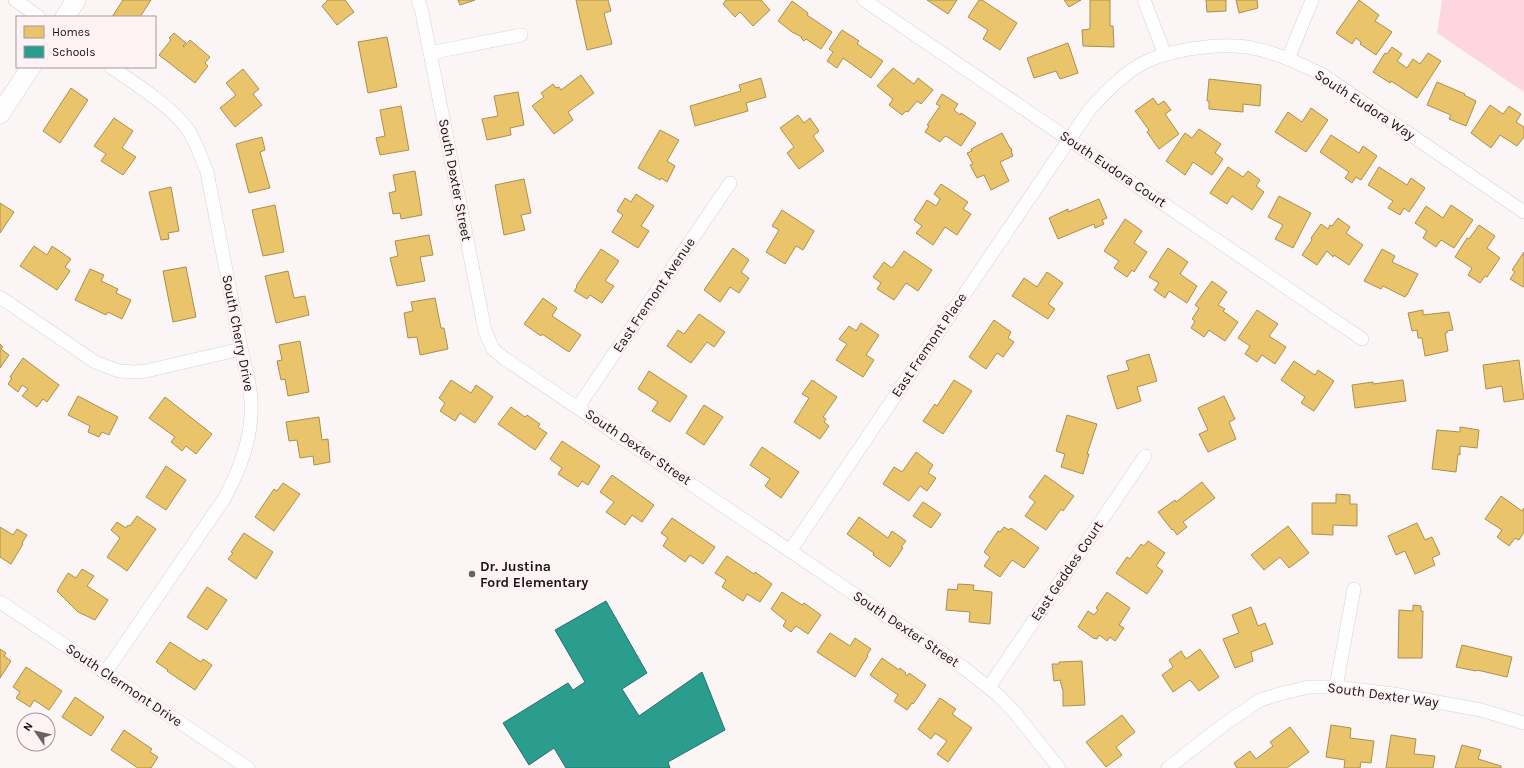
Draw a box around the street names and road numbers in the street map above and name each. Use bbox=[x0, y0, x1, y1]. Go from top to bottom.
street label: South Eudora Way bbox=[1312, 66, 1419, 144]
street label: South Dexter Street bbox=[435, 117, 475, 243]
street label: South Eudora Court bbox=[1056, 127, 1170, 211]
street label: East Fremont Avenue bbox=[609, 234, 699, 356]
street label: South Cherry Drive bbox=[218, 273, 258, 393]
street label: East Fremont Place bbox=[888, 289, 970, 401]
street label: South Dexter Street bbox=[582, 405, 694, 489]
street label: East Geddes Court bbox=[1027, 518, 1107, 624]
street label: South Dexter Street bbox=[850, 587, 962, 671]
street label: South Clermont Drive bbox=[63, 640, 185, 730]
street label: South Dexter Way bbox=[1326, 679, 1440, 711]

